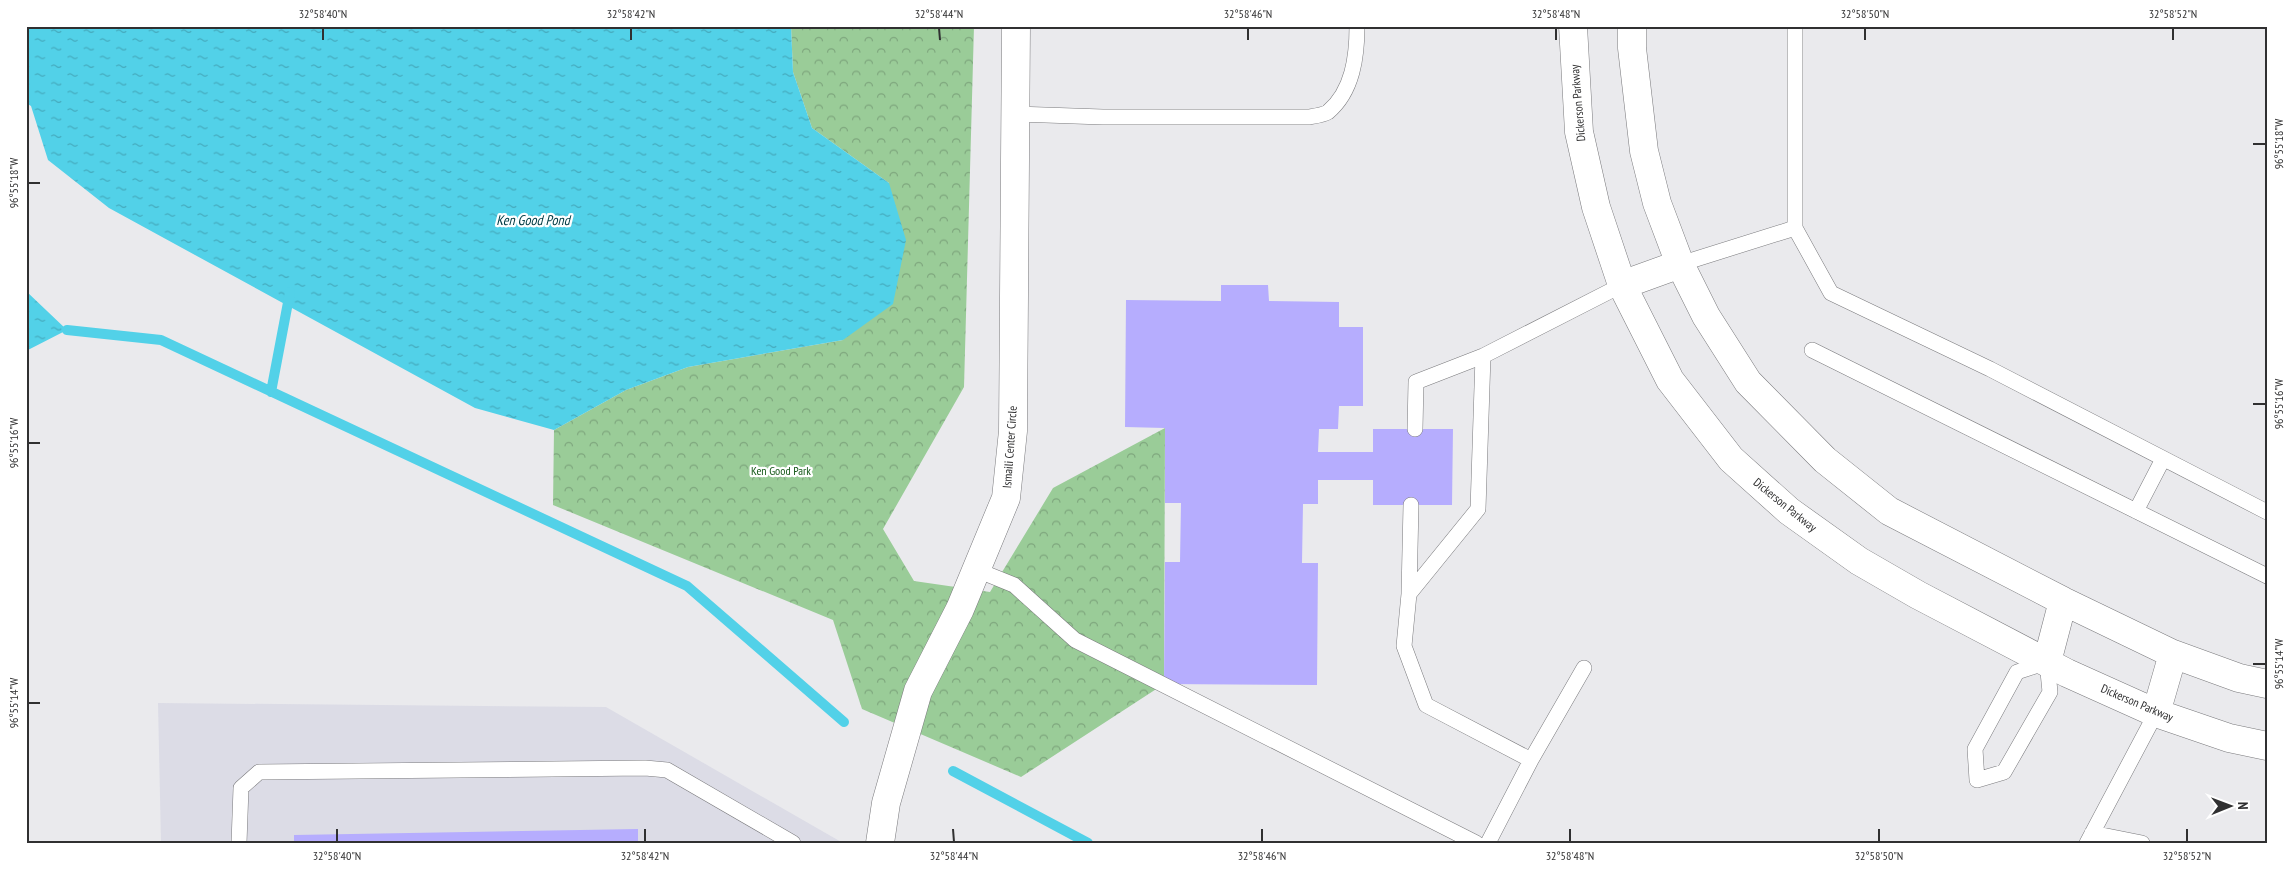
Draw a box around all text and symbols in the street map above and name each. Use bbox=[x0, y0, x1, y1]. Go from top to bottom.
text: 32°58'40"N bbox=[299, 6, 347, 21]
text: 32°58'42"N bbox=[607, 6, 655, 21]
text: 32°58'44"N bbox=[915, 6, 963, 21]
text: 32°58'46"N bbox=[1224, 6, 1272, 21]
text: 32°58'48"N bbox=[1532, 6, 1580, 21]
text: 32°58'50"N bbox=[1841, 6, 1889, 21]
text: 32°58'52"N bbox=[2149, 6, 2197, 21]
street label: Dickerson Parkway bbox=[1567, 63, 1588, 142]
text: 96°55'18"W bbox=[2271, 119, 2286, 169]
text: 96°55'18"W bbox=[6, 158, 21, 208]
water label: Ken Good Pond bbox=[496, 211, 572, 229]
text: 96°55'16"W bbox=[2271, 379, 2286, 429]
street label: Ismaili Center Circle bbox=[999, 405, 1020, 489]
text: 96°55'16"W bbox=[6, 418, 21, 468]
park label: Ken Good Park bbox=[751, 463, 811, 478]
street label: Dickerson Parkway bbox=[1751, 474, 1820, 535]
text: 96°55'14"W bbox=[2271, 639, 2286, 689]
text: 96°55'14"W bbox=[6, 678, 21, 728]
street label: Dickerson Parkway bbox=[2099, 681, 2176, 725]
north arrow bbox=[2206, 782, 2256, 832]
text: N bbox=[2234, 802, 2252, 810]
text: 32°58'40"N bbox=[313, 848, 361, 863]
text: 32°58'42"N bbox=[621, 848, 669, 863]
text: 32°58'44"N bbox=[930, 848, 978, 863]
text: 32°58'46"N bbox=[1238, 848, 1286, 863]
text: 32°58'48"N bbox=[1546, 848, 1594, 863]
text: 32°58'50"N bbox=[1855, 848, 1903, 863]
text: 32°58'52"N bbox=[2163, 848, 2211, 863]

